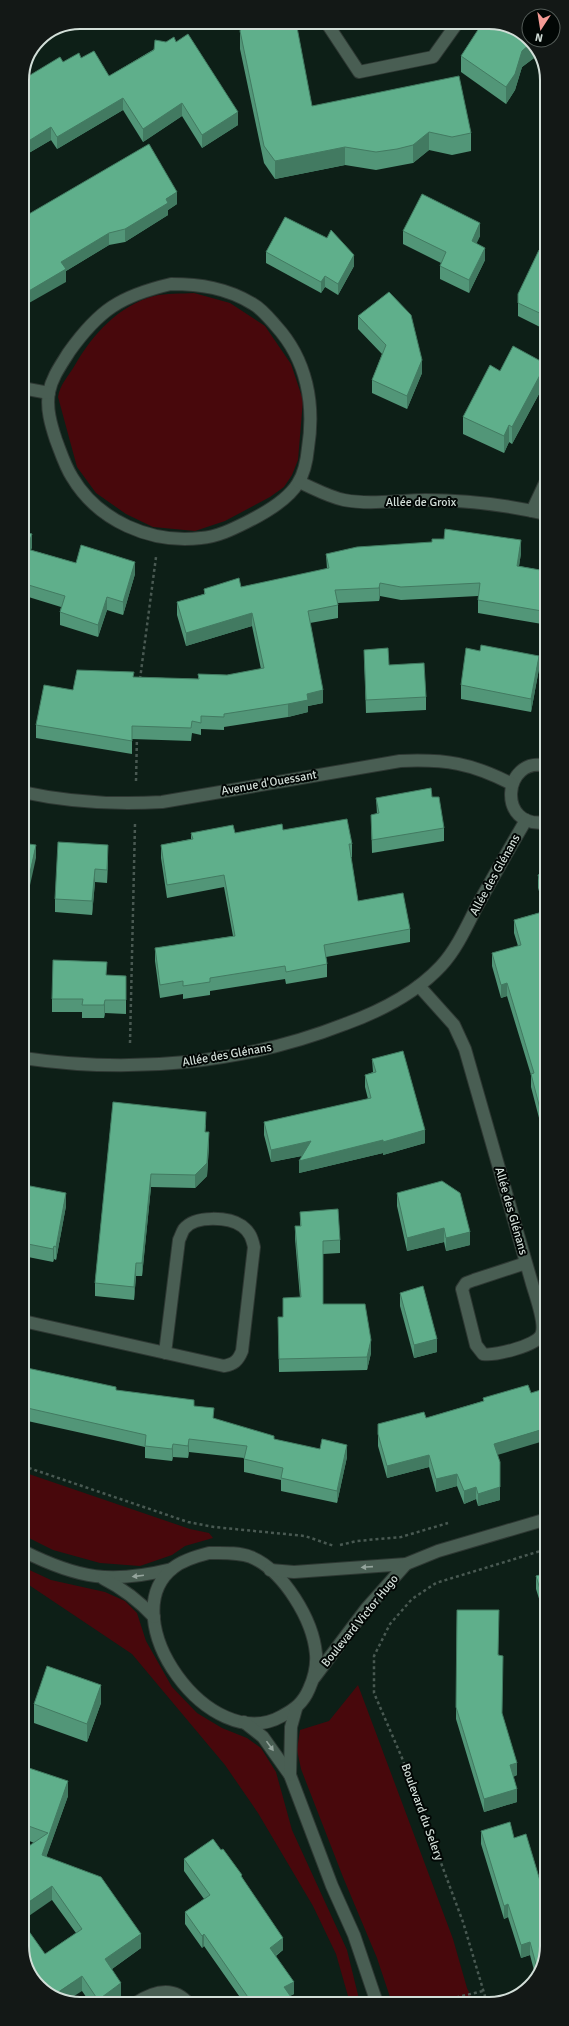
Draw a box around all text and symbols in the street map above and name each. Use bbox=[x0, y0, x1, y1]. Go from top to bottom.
north arrow bbox=[521, 8, 561, 48]
text: N bbox=[534, 30, 544, 44]
street label: Allée de Groix bbox=[386, 495, 457, 510]
street label: Avenue d'Ouessant bbox=[220, 767, 318, 799]
street label: Allée des Glénans bbox=[467, 832, 523, 918]
street label: Allée des Glénans bbox=[181, 1040, 273, 1070]
street label: Allée des Glénans bbox=[491, 1165, 531, 1257]
one-way arrow bbox=[361, 1564, 373, 1571]
street label: Boulevard Victor Hugo bbox=[318, 1572, 402, 1670]
one-way arrow bbox=[132, 1573, 144, 1579]
one-way arrow bbox=[266, 1741, 274, 1751]
street label: Boulevard du Selery bbox=[397, 1761, 447, 1863]

